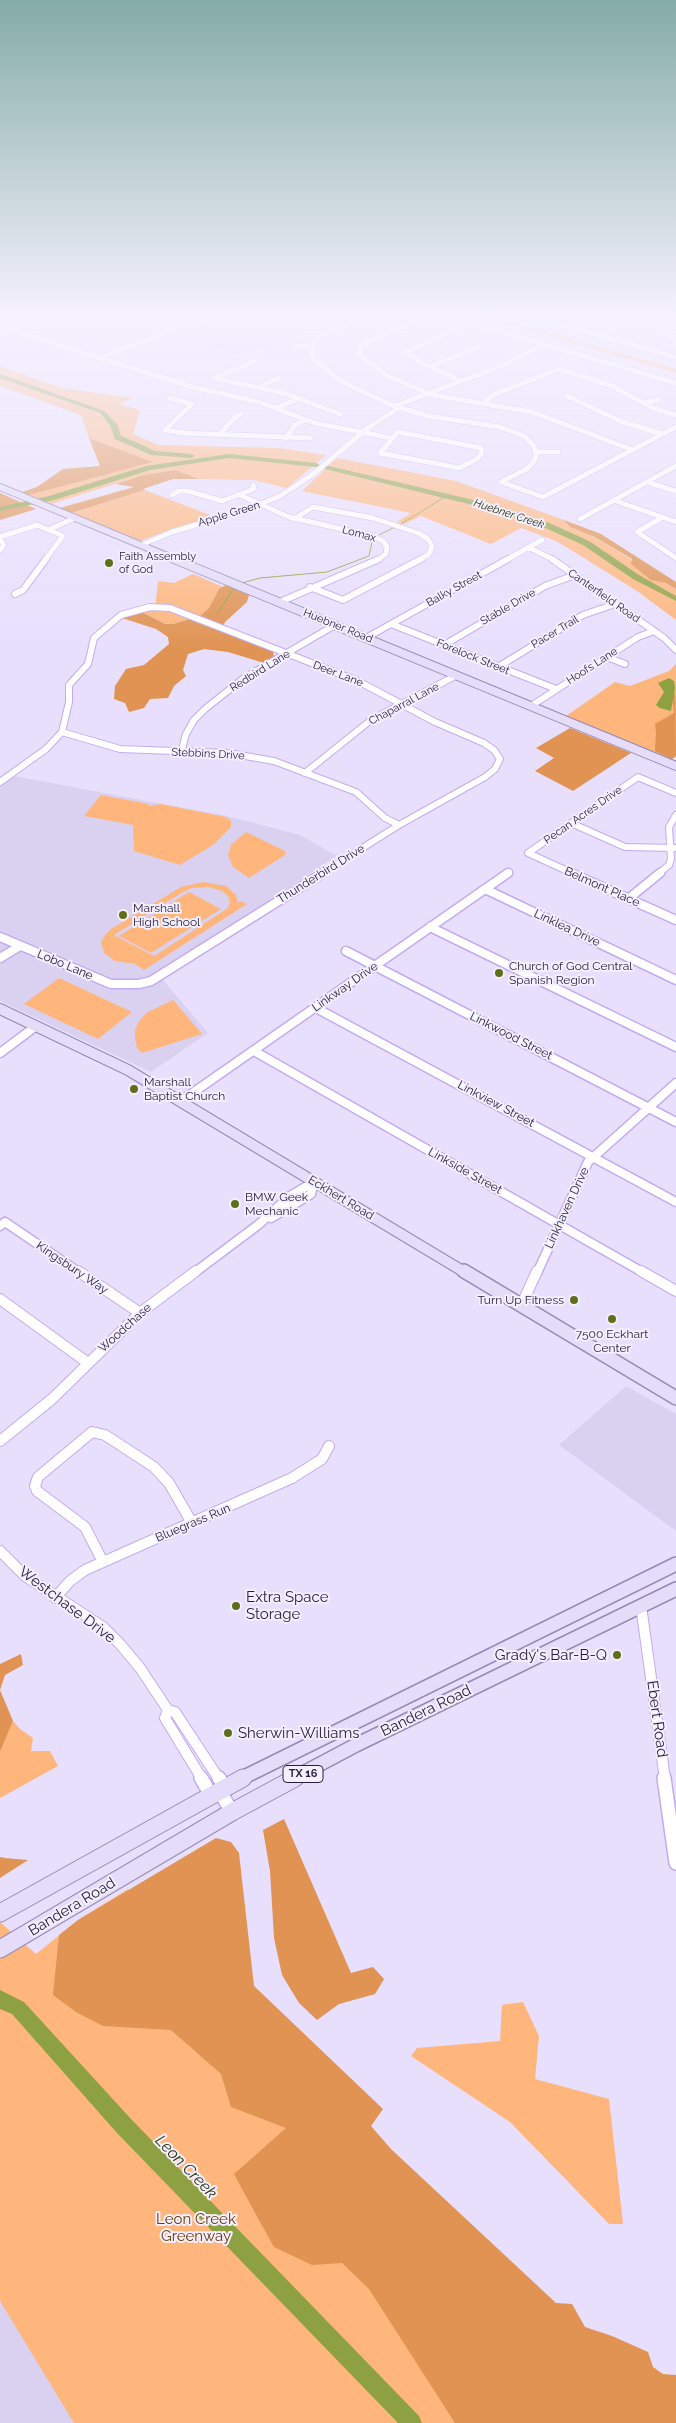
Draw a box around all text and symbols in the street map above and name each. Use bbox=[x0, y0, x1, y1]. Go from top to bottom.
water label: Huebner Creek bbox=[472, 496, 546, 532]
street label: Apple Green bbox=[196, 498, 262, 530]
street label: Lomax bbox=[341, 523, 377, 545]
place label: Faith Assembly of God bbox=[119, 550, 196, 576]
marker: Faith Assembly of God bbox=[103, 557, 115, 569]
street label: Canterfield Road bbox=[565, 566, 643, 626]
street label: Balky Street bbox=[424, 568, 484, 610]
street label: Stable Drive bbox=[478, 586, 538, 628]
street label: Huebner Road bbox=[301, 606, 375, 646]
street label: Pacer Trail bbox=[529, 613, 581, 651]
street label: Forelock Street bbox=[435, 636, 511, 678]
street label: Hoofs Lane bbox=[564, 645, 620, 687]
street label: Redbird Lane bbox=[228, 647, 292, 695]
street label: Deer Lane bbox=[311, 658, 365, 690]
street label: Chaparral Lane bbox=[367, 680, 441, 728]
street label: Stebbins Drive bbox=[171, 745, 245, 763]
street label: Pecan Acres Drive bbox=[541, 783, 625, 847]
street label: Thunderbird Drive bbox=[275, 841, 367, 907]
street label: Belmont Place bbox=[562, 864, 642, 910]
place label: Marshall High School bbox=[133, 901, 200, 929]
street label: Linklea Drive bbox=[532, 906, 602, 950]
marker: Marshall High School bbox=[117, 909, 129, 921]
street label: Lobo Lane bbox=[35, 947, 95, 983]
street label: Linkway Drive bbox=[309, 959, 381, 1015]
place label: Church of God Central Spanish Region bbox=[509, 959, 633, 987]
marker: Church of God Central Spanish Region bbox=[493, 967, 505, 979]
street label: Linkwood Street bbox=[467, 1009, 555, 1063]
place label: Marshall Baptist Church bbox=[144, 1075, 225, 1103]
street label: Linkview Street bbox=[455, 1078, 537, 1130]
marker: Marshall Baptist Church bbox=[128, 1083, 140, 1095]
street label: Linkside Street bbox=[426, 1145, 504, 1197]
street label: Linkhaven Drive bbox=[542, 1165, 592, 1251]
street label: Eckhert Road bbox=[305, 1173, 377, 1223]
place label: BMW Geek Mechanic bbox=[245, 1190, 308, 1218]
marker: BMW Geek Mechanic bbox=[229, 1198, 241, 1210]
street label: Kingsbury Way bbox=[33, 1239, 111, 1297]
place label: Turn Up Fitness bbox=[477, 1293, 564, 1307]
marker: Turn Up Fitness bbox=[568, 1294, 580, 1306]
street label: Woodchase bbox=[95, 1300, 155, 1356]
marker: 7500 Eckhart Center bbox=[606, 1313, 618, 1325]
place label: 7500 Eckhart Center bbox=[576, 1327, 648, 1355]
street label: Bluegrass Run bbox=[153, 1501, 233, 1545]
street label: Westchase Drive bbox=[15, 1563, 119, 1647]
place label: Extra Space Storage bbox=[246, 1588, 328, 1623]
marker: Extra Space Storage bbox=[230, 1600, 242, 1612]
place label: Grady's Bar-B-Q bbox=[495, 1646, 607, 1664]
marker: Grady's Bar-B-Q bbox=[611, 1649, 623, 1661]
street label: Ebert Road bbox=[643, 1679, 671, 1759]
street label: Bandera Road bbox=[378, 1681, 474, 1741]
place label: Sherwin-Williams bbox=[238, 1724, 360, 1742]
marker: Sherwin-Williams bbox=[222, 1727, 234, 1739]
road number: TX 16 bbox=[283, 1766, 323, 1782]
street label: Bandera Road bbox=[25, 1874, 119, 1940]
water label: Leon Creek bbox=[151, 2131, 221, 2203]
park label: Leon Creek Greenway bbox=[156, 2210, 236, 2245]

